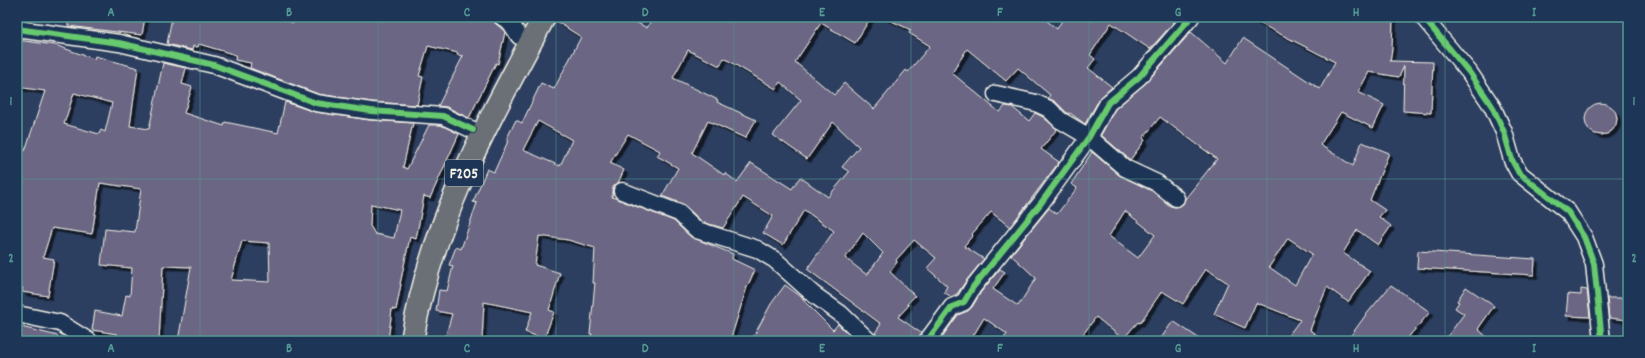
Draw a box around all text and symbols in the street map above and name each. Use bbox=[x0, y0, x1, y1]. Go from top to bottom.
text: A bbox=[107, 4, 115, 23]
text: B bbox=[286, 4, 292, 23]
text: C bbox=[464, 4, 471, 23]
text: D bbox=[642, 4, 649, 23]
text: E bbox=[819, 4, 826, 23]
text: F bbox=[997, 4, 1003, 23]
text: G bbox=[1175, 4, 1182, 23]
text: H bbox=[1353, 4, 1360, 23]
text: I bbox=[1532, 4, 1537, 23]
text: 1 bbox=[10, 93, 13, 112]
text: 1 bbox=[1633, 93, 1636, 112]
road number: F205 bbox=[445, 160, 483, 186]
text: 2 bbox=[8, 250, 14, 269]
text: 2 bbox=[1631, 250, 1637, 269]
text: A bbox=[107, 340, 115, 358]
text: B bbox=[286, 340, 292, 358]
text: C bbox=[464, 340, 471, 358]
text: D bbox=[642, 340, 649, 358]
text: E bbox=[819, 340, 826, 358]
text: F bbox=[997, 340, 1003, 358]
text: G bbox=[1175, 340, 1182, 358]
text: H bbox=[1353, 340, 1360, 358]
text: I bbox=[1532, 340, 1537, 358]

